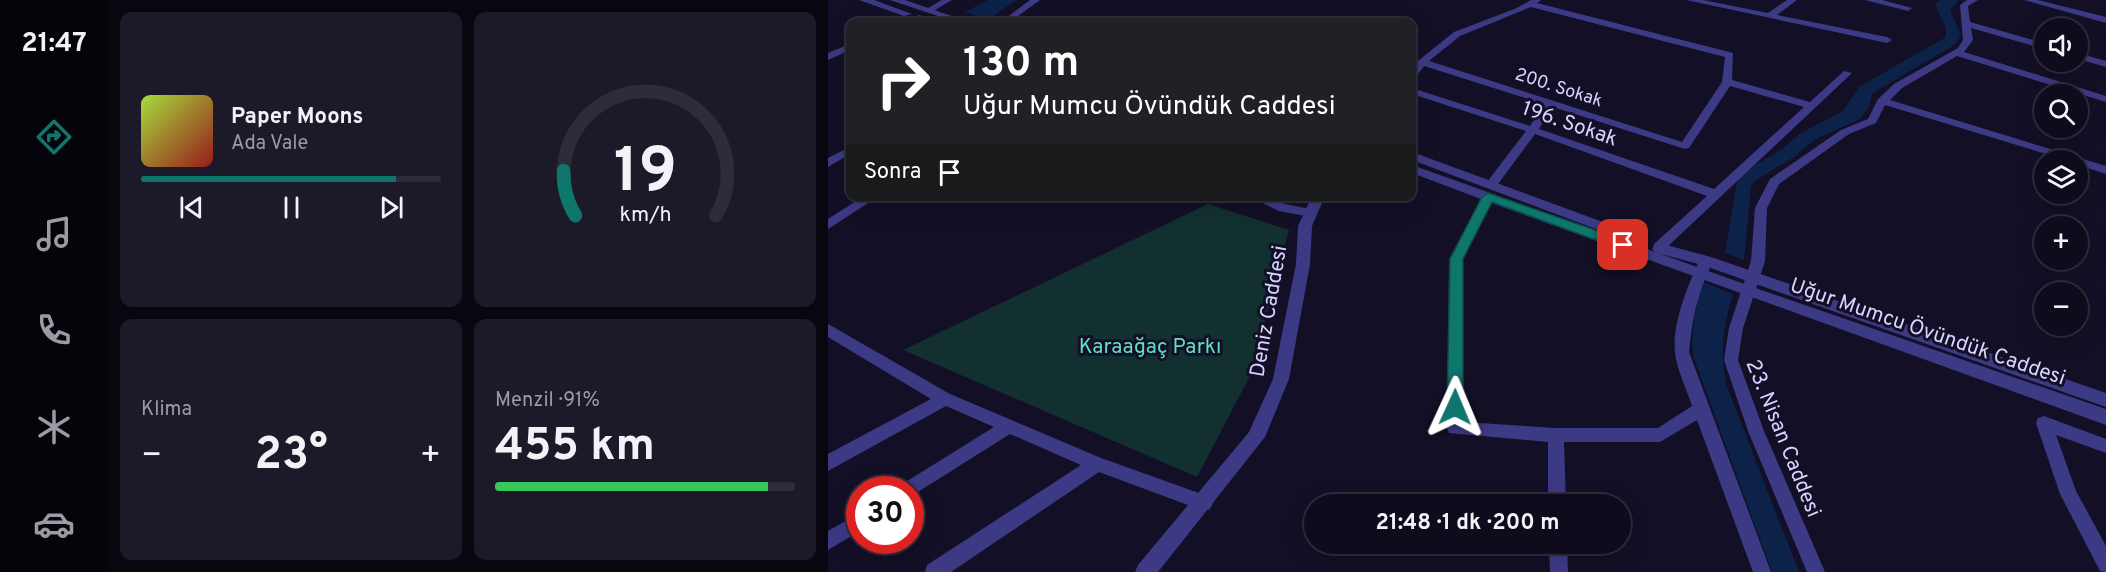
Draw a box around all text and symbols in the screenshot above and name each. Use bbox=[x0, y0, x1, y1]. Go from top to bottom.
map controls bbox=[2034, 18, 2088, 336]
button: sound bbox=[2034, 18, 2088, 72]
text: 21:47 bbox=[21, 27, 87, 61]
text: 130 m bbox=[963, 38, 1079, 91]
icon: right bbox=[864, 42, 942, 120]
street label: 200. Sokak bbox=[1512, 63, 1605, 113]
button: search bbox=[2034, 84, 2088, 138]
text: Uğur Mumcu Övündük Caddesi bbox=[963, 90, 1336, 124]
street label: 196. Sokak bbox=[1518, 95, 1621, 153]
text: Paper Moons bbox=[231, 104, 363, 131]
icon: directions bbox=[33, 116, 75, 158]
text: Ada Vale bbox=[231, 131, 308, 157]
text: 19 bbox=[613, 136, 677, 215]
button: layers bbox=[2034, 150, 2088, 204]
icon: arrive bbox=[933, 156, 966, 189]
text: Sonra bbox=[864, 159, 921, 186]
icon: previous bbox=[175, 191, 208, 224]
icon: pause bbox=[275, 191, 308, 224]
icon: next bbox=[375, 191, 408, 224]
text: km/h bbox=[619, 203, 671, 230]
icon: music bbox=[33, 213, 75, 255]
button: + bbox=[2034, 216, 2088, 270]
pin bbox=[1597, 219, 1648, 270]
icon: arrive bbox=[1606, 228, 1639, 261]
street label: Deniz Caddesi bbox=[1245, 243, 1294, 379]
street label: Uğur Mumcu Övündük Caddesi bbox=[1786, 272, 2069, 392]
button: − bbox=[2034, 282, 2088, 336]
icon: phone bbox=[33, 309, 75, 351]
park label: Karaağaç Parkı bbox=[1079, 334, 1221, 361]
street label: 23. Nisan Caddesi bbox=[1739, 356, 1827, 521]
position arrow bbox=[1423, 375, 1487, 439]
text: Menzil · 91% bbox=[495, 388, 600, 414]
text: Klima bbox=[141, 397, 192, 423]
icon: climate bbox=[33, 406, 75, 448]
text: 455 km bbox=[495, 419, 655, 476]
text: 23° bbox=[254, 428, 328, 485]
text: − bbox=[141, 436, 162, 478]
text: + bbox=[420, 436, 441, 478]
speed limit sign: 30 bbox=[846, 476, 924, 554]
icon: car bbox=[33, 503, 75, 545]
text: 21:48 · 1 dk · 200 m bbox=[1375, 510, 1560, 537]

